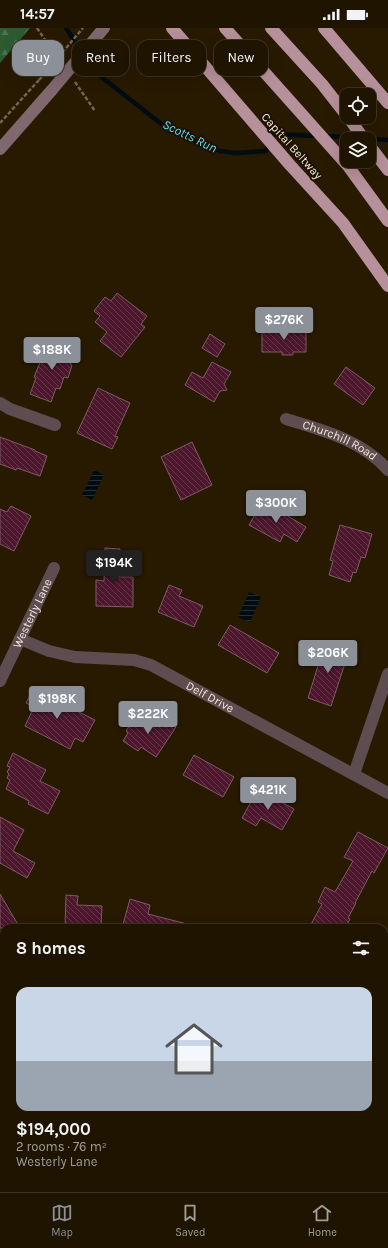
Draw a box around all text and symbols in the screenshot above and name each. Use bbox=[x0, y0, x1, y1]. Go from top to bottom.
text: 14:57 bbox=[20, 5, 55, 23]
chip: Buy bbox=[12, 40, 64, 76]
chip: Rent bbox=[72, 40, 129, 76]
chip: Filters bbox=[137, 40, 206, 76]
chip: New bbox=[214, 40, 268, 76]
map controls bbox=[340, 88, 376, 168]
button: locate bbox=[340, 88, 376, 124]
street label: Capital Beltway bbox=[259, 110, 326, 182]
water label: Scotts Run bbox=[160, 116, 220, 156]
button: layers bbox=[340, 132, 376, 168]
pin: $276K bbox=[256, 307, 312, 341]
text: $276K bbox=[264, 312, 304, 327]
pin: $188K bbox=[24, 337, 80, 371]
text: $188K bbox=[33, 342, 71, 357]
street label: Churchill Road bbox=[301, 417, 380, 463]
pin: $300K bbox=[248, 490, 304, 524]
text: $300K bbox=[255, 495, 297, 510]
pin: $194K bbox=[86, 550, 142, 584]
text: $194K bbox=[95, 555, 133, 570]
street label: Westerly Lane bbox=[10, 576, 55, 650]
pin: $206K bbox=[300, 640, 356, 674]
text: $206K bbox=[307, 645, 349, 660]
street label: Delf Drive bbox=[184, 678, 236, 716]
pin: $198K bbox=[29, 686, 85, 720]
text: $198K bbox=[38, 691, 76, 706]
pin: $222K bbox=[120, 701, 176, 735]
text: $222K bbox=[127, 706, 169, 721]
pin: $421K bbox=[240, 777, 296, 811]
text: $421K bbox=[249, 782, 287, 797]
icon: filters bbox=[350, 937, 372, 959]
text: 8 homes bbox=[16, 938, 86, 958]
icon: home bbox=[158, 1013, 230, 1085]
text: $194,000 bbox=[16, 1119, 91, 1139]
text: 2 rooms · 76 m² bbox=[16, 1139, 107, 1154]
text: Westerly Lane bbox=[16, 1154, 98, 1169]
tab: Map bbox=[51, 1202, 73, 1239]
tab: Saved bbox=[175, 1202, 206, 1239]
tab: Home bbox=[308, 1202, 337, 1239]

